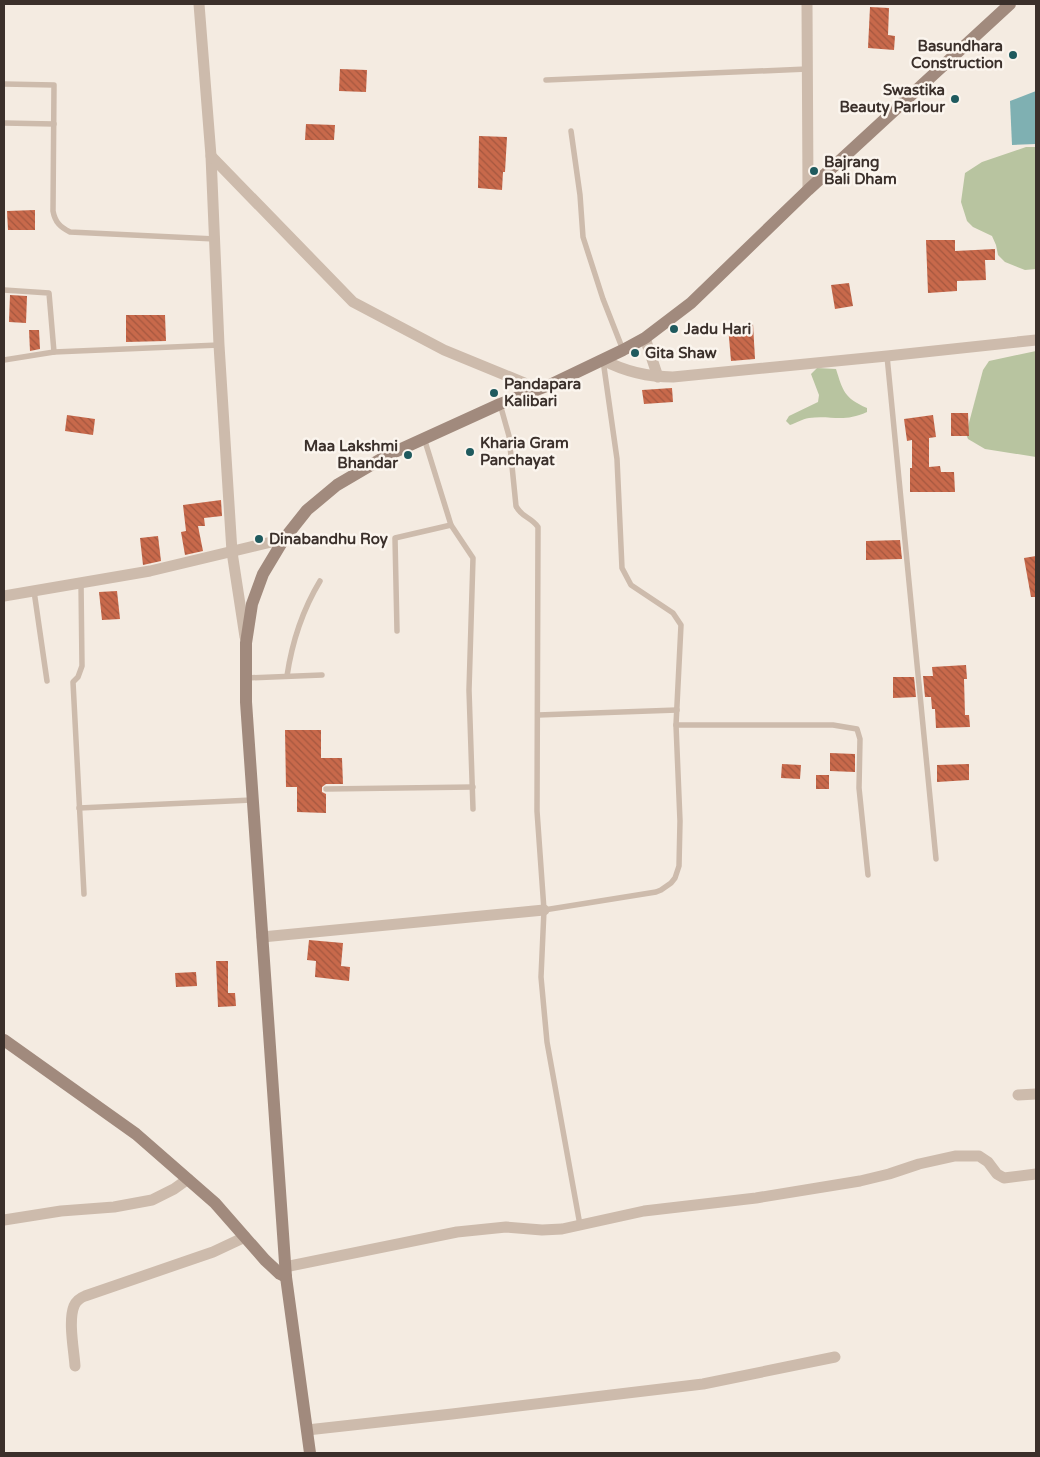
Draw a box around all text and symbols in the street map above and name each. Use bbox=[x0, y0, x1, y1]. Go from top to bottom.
place label: Basundhara Construction bbox=[911, 37, 1003, 72]
marker: Basundhara Construction bbox=[1007, 49, 1019, 61]
place label: Swastika Beauty Parlour bbox=[839, 81, 945, 117]
marker: Swastika Beauty Parlour bbox=[949, 93, 961, 105]
place label: Bajrang Bali Dham bbox=[824, 153, 897, 188]
marker: Bajrang Bali Dham bbox=[808, 165, 820, 177]
place label: Jadu Hari bbox=[683, 320, 751, 338]
marker: Jadu Hari bbox=[668, 323, 680, 335]
place label: Gita Shaw bbox=[645, 344, 717, 362]
marker: Gita Shaw bbox=[629, 347, 641, 359]
place label: Pandapara Kalibari bbox=[504, 375, 581, 410]
marker: Pandapara Kalibari bbox=[488, 387, 500, 399]
place label: Kharia Gram Panchayat bbox=[480, 434, 569, 470]
place label: Maa Lakshmi Bhandar bbox=[304, 437, 398, 472]
marker: Kharia Gram Panchayat bbox=[464, 446, 476, 458]
marker: Maa Lakshmi Bhandar bbox=[402, 449, 414, 461]
place label: Dinabandhu Roy bbox=[269, 530, 388, 549]
marker: Dinabandhu Roy bbox=[253, 533, 265, 545]

